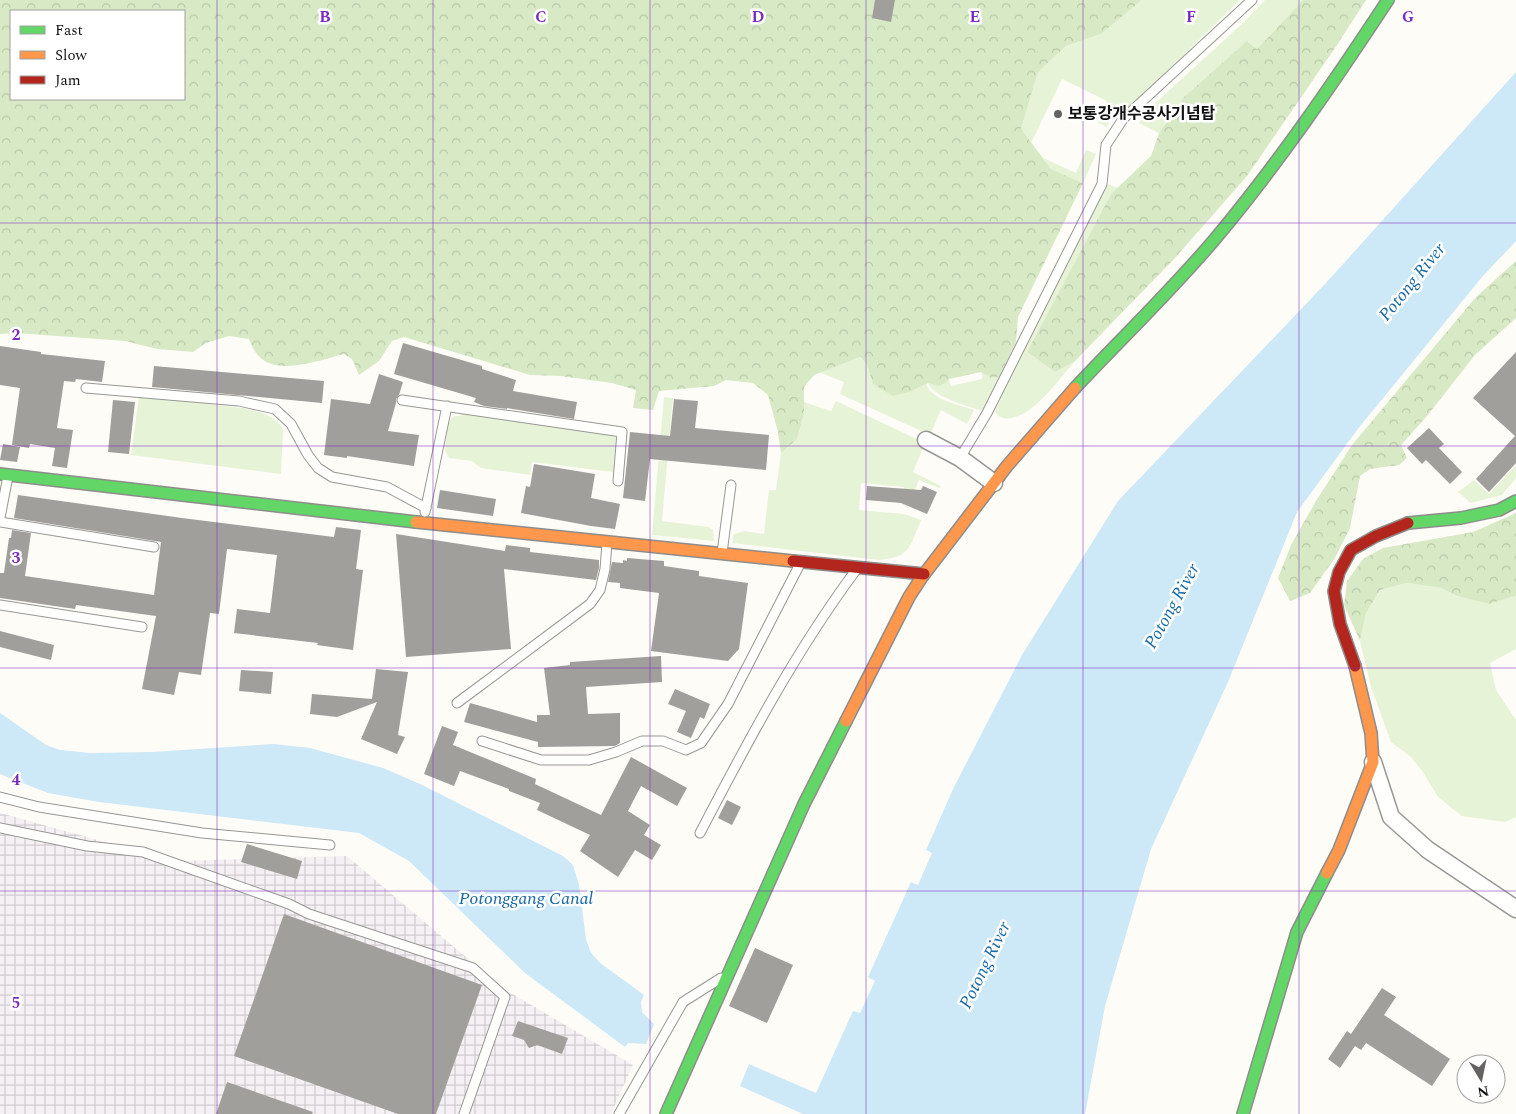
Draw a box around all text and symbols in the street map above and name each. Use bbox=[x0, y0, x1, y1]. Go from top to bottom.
text: B bbox=[319, 5, 331, 29]
text: C bbox=[535, 5, 547, 29]
text: D bbox=[752, 5, 765, 29]
text: E bbox=[970, 5, 980, 29]
text: F bbox=[1186, 5, 1196, 29]
text: G bbox=[1402, 5, 1414, 29]
legend bbox=[10, 10, 185, 100]
text: Fast bbox=[55, 19, 83, 42]
text: Slow bbox=[55, 44, 87, 67]
text: Jam bbox=[55, 69, 81, 92]
place label: 보통강개수공사기념탑 bbox=[1068, 102, 1215, 126]
marker: 보통강개수공사기념탑 bbox=[1052, 108, 1064, 120]
water label: Potong River bbox=[1372, 236, 1453, 327]
text: 2 bbox=[12, 323, 21, 347]
text: 3 bbox=[12, 546, 21, 570]
water label: Potong River bbox=[1137, 558, 1207, 654]
text: 4 bbox=[12, 768, 21, 792]
water label: Potonggang Canal bbox=[459, 885, 594, 912]
water label: Potong River bbox=[952, 916, 1018, 1013]
text: 5 bbox=[12, 991, 20, 1015]
north arrow bbox=[1456, 1054, 1506, 1104]
text: N bbox=[1476, 1080, 1491, 1103]

